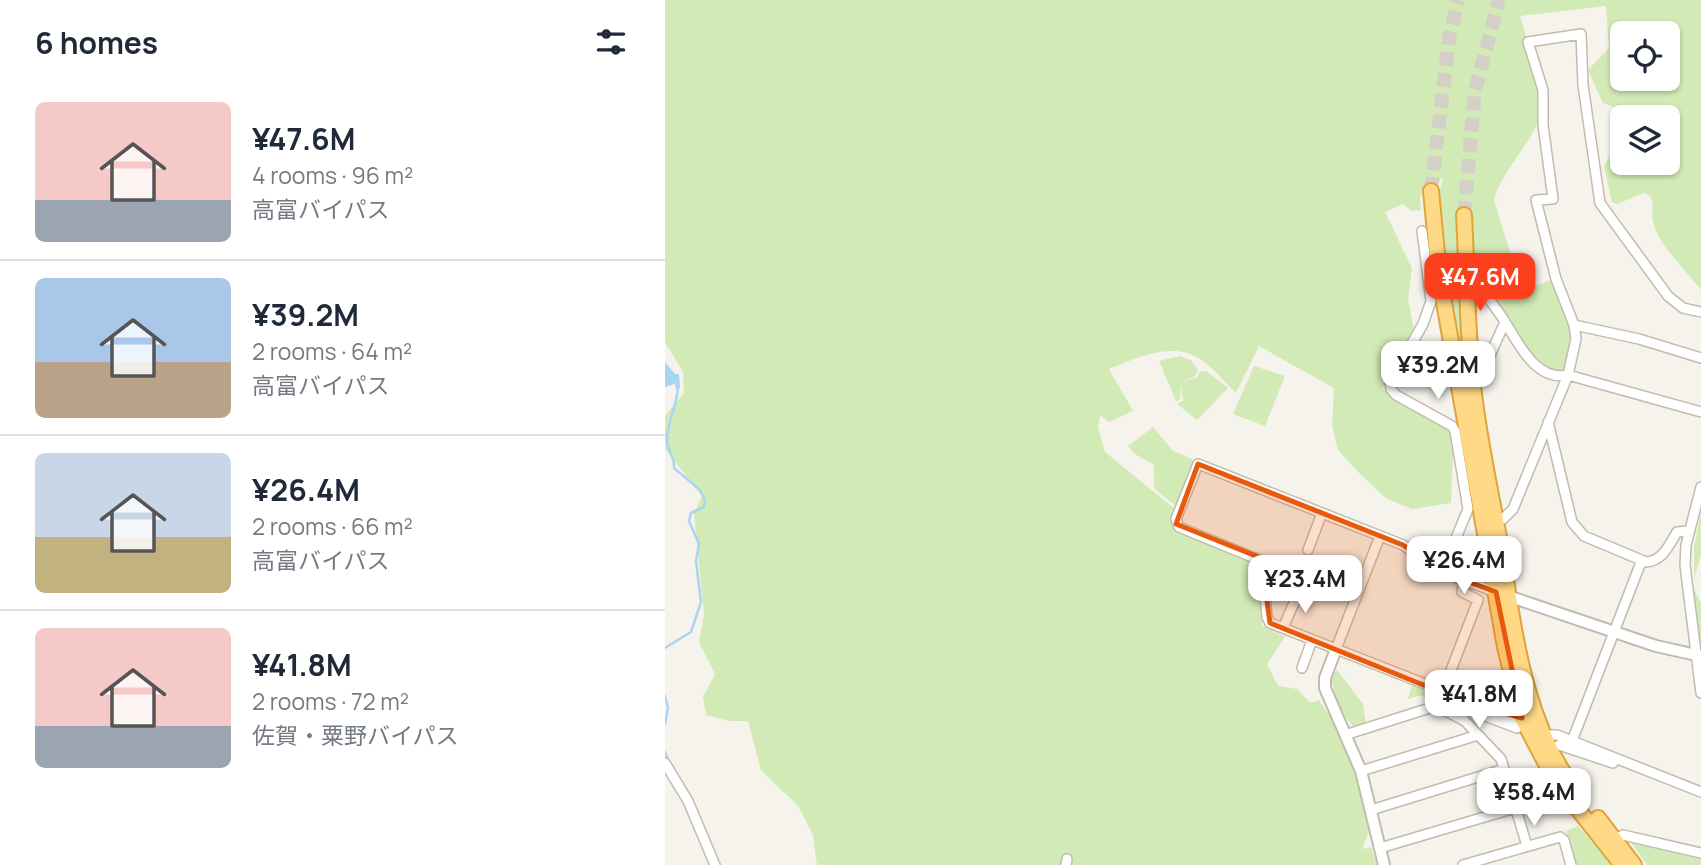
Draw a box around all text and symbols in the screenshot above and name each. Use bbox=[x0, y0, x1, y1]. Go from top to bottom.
map controls bbox=[1610, 21, 1680, 175]
button: locate bbox=[1610, 21, 1680, 91]
text: 6 homes bbox=[35, 22, 158, 63]
icon: filters bbox=[592, 23, 630, 61]
button: layers bbox=[1610, 105, 1680, 175]
text: ¥47.6M bbox=[252, 118, 355, 159]
icon: home bbox=[91, 130, 175, 214]
text: 4 rooms · 96 m² bbox=[252, 159, 413, 191]
text: 高富バイパス bbox=[252, 193, 390, 225]
pin: ¥47.6M bbox=[1423, 254, 1537, 313]
text: ¥47.6M bbox=[1440, 260, 1520, 292]
text: ¥39.2M bbox=[252, 294, 359, 335]
icon: home bbox=[91, 306, 175, 390]
text: 2 rooms · 64 m² bbox=[252, 335, 412, 367]
pin: ¥39.2M bbox=[1381, 342, 1495, 401]
text: ¥39.2M bbox=[1397, 348, 1479, 380]
text: 高富バイパス bbox=[252, 369, 390, 401]
text: ¥26.4M bbox=[252, 469, 360, 510]
icon: home bbox=[91, 481, 175, 565]
text: 2 rooms · 66 m² bbox=[252, 510, 413, 542]
pin: ¥26.4M bbox=[1407, 536, 1521, 596]
text: ¥26.4M bbox=[1423, 543, 1505, 575]
text: 高富バイパス bbox=[252, 544, 390, 576]
pin: ¥23.4M bbox=[1248, 556, 1362, 615]
text: ¥23.4M bbox=[1264, 562, 1346, 594]
text: ¥41.8M bbox=[252, 644, 352, 685]
icon: home bbox=[91, 656, 175, 740]
pin: ¥41.8M bbox=[1422, 670, 1536, 730]
text: ¥41.8M bbox=[1441, 677, 1517, 709]
text: 2 rooms · 72 m² bbox=[252, 685, 409, 717]
text: 佐賀・粟野バイパス bbox=[252, 719, 459, 751]
pin: ¥58.4M bbox=[1477, 768, 1591, 828]
text: ¥58.4M bbox=[1493, 775, 1575, 807]

